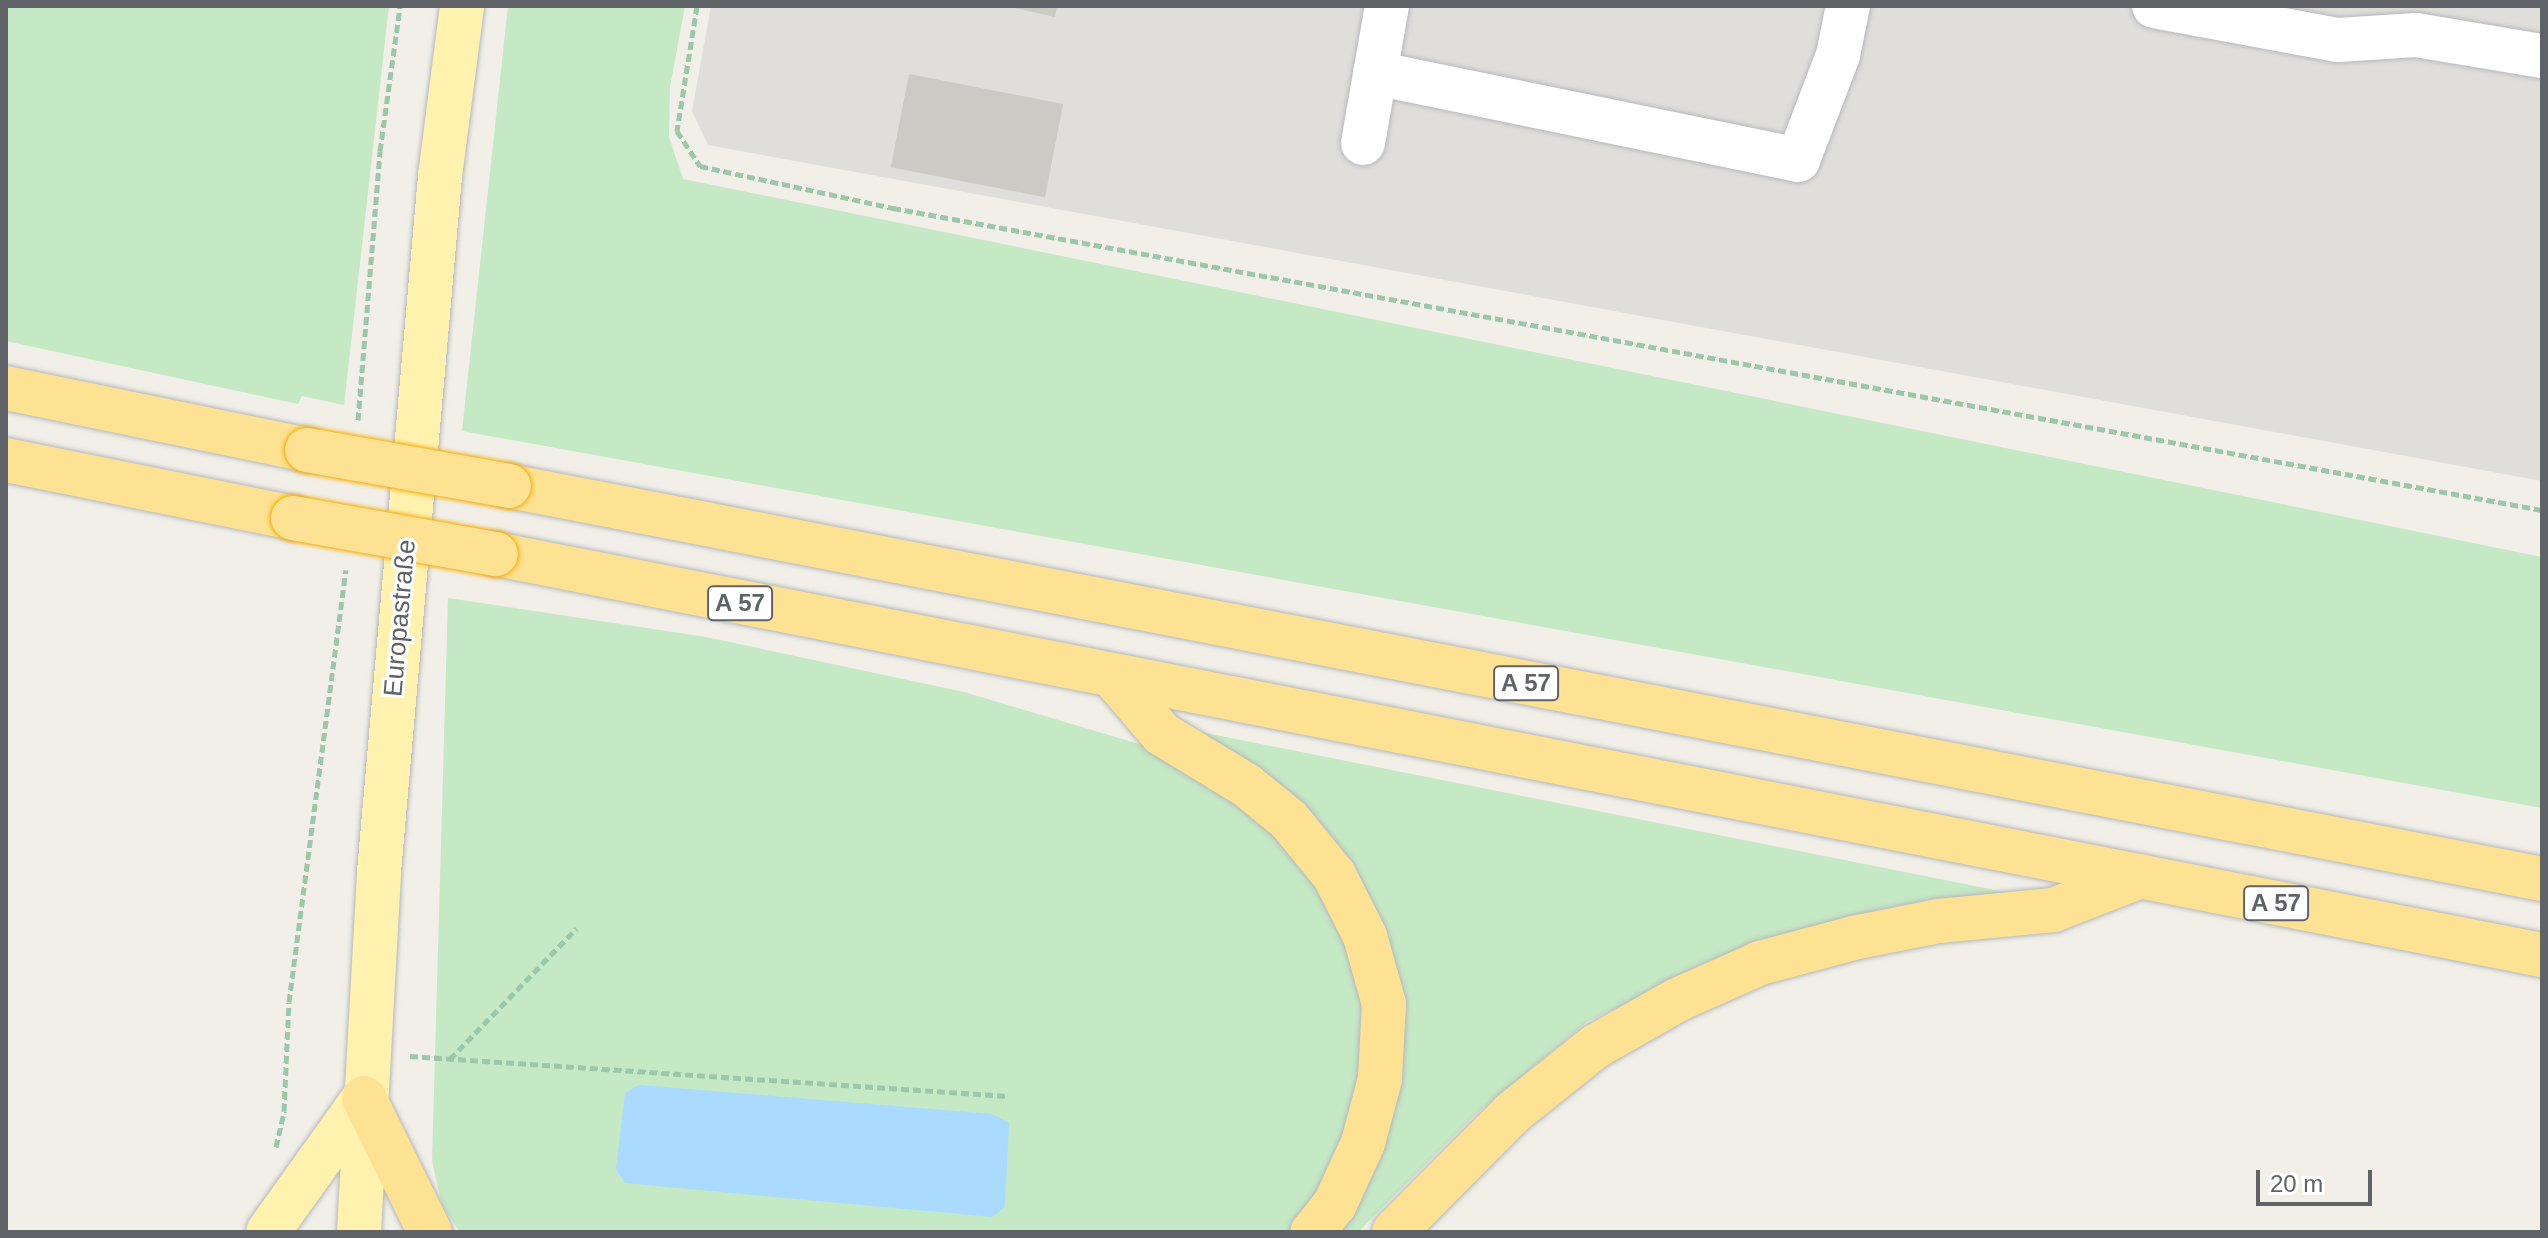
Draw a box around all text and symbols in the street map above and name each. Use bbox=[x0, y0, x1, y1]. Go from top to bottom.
street label: Europastraße bbox=[378, 538, 422, 698]
road number: A 57 bbox=[706, 583, 774, 623]
road number: A 57 bbox=[1492, 663, 1560, 703]
road number: A 57 bbox=[2242, 883, 2310, 923]
scale bar bbox=[2260, 1154, 2376, 1204]
text: 20 m bbox=[2270, 1170, 2323, 1197]

